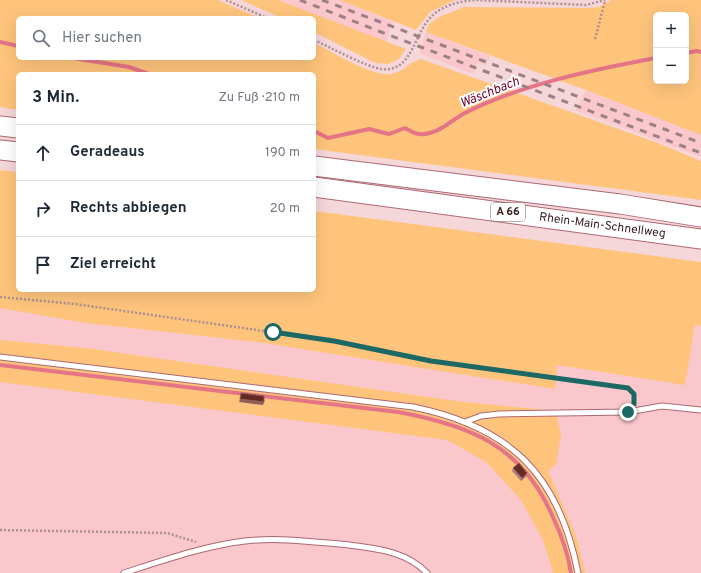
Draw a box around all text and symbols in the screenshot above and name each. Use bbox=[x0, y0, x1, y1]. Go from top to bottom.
map controls bbox=[653, 12, 689, 84]
button: + bbox=[653, 12, 689, 48]
search box bbox=[16, 16, 316, 60]
icon: search bbox=[30, 27, 52, 49]
text: Hier suchen bbox=[62, 29, 142, 48]
button: − bbox=[653, 48, 689, 84]
water label: Wäschbach bbox=[458, 74, 522, 112]
text: 3 Min. bbox=[32, 87, 79, 109]
text: Zu Fuß · 210 m bbox=[218, 90, 300, 106]
icon: ahead bbox=[32, 142, 54, 164]
text: Geradeaus bbox=[70, 143, 145, 162]
text: 190 m bbox=[265, 145, 300, 161]
icon: right bbox=[32, 198, 54, 220]
text: Rechts abbiegen bbox=[70, 199, 187, 218]
text: 20 m bbox=[270, 201, 300, 217]
road number: A 66 bbox=[491, 203, 525, 221]
street label: Rhein-Main-Schnellweg bbox=[538, 209, 667, 242]
icon: arrive bbox=[32, 254, 54, 276]
text: Ziel erreicht bbox=[70, 255, 156, 274]
route start bbox=[264, 323, 282, 341]
route end bbox=[619, 403, 637, 421]

